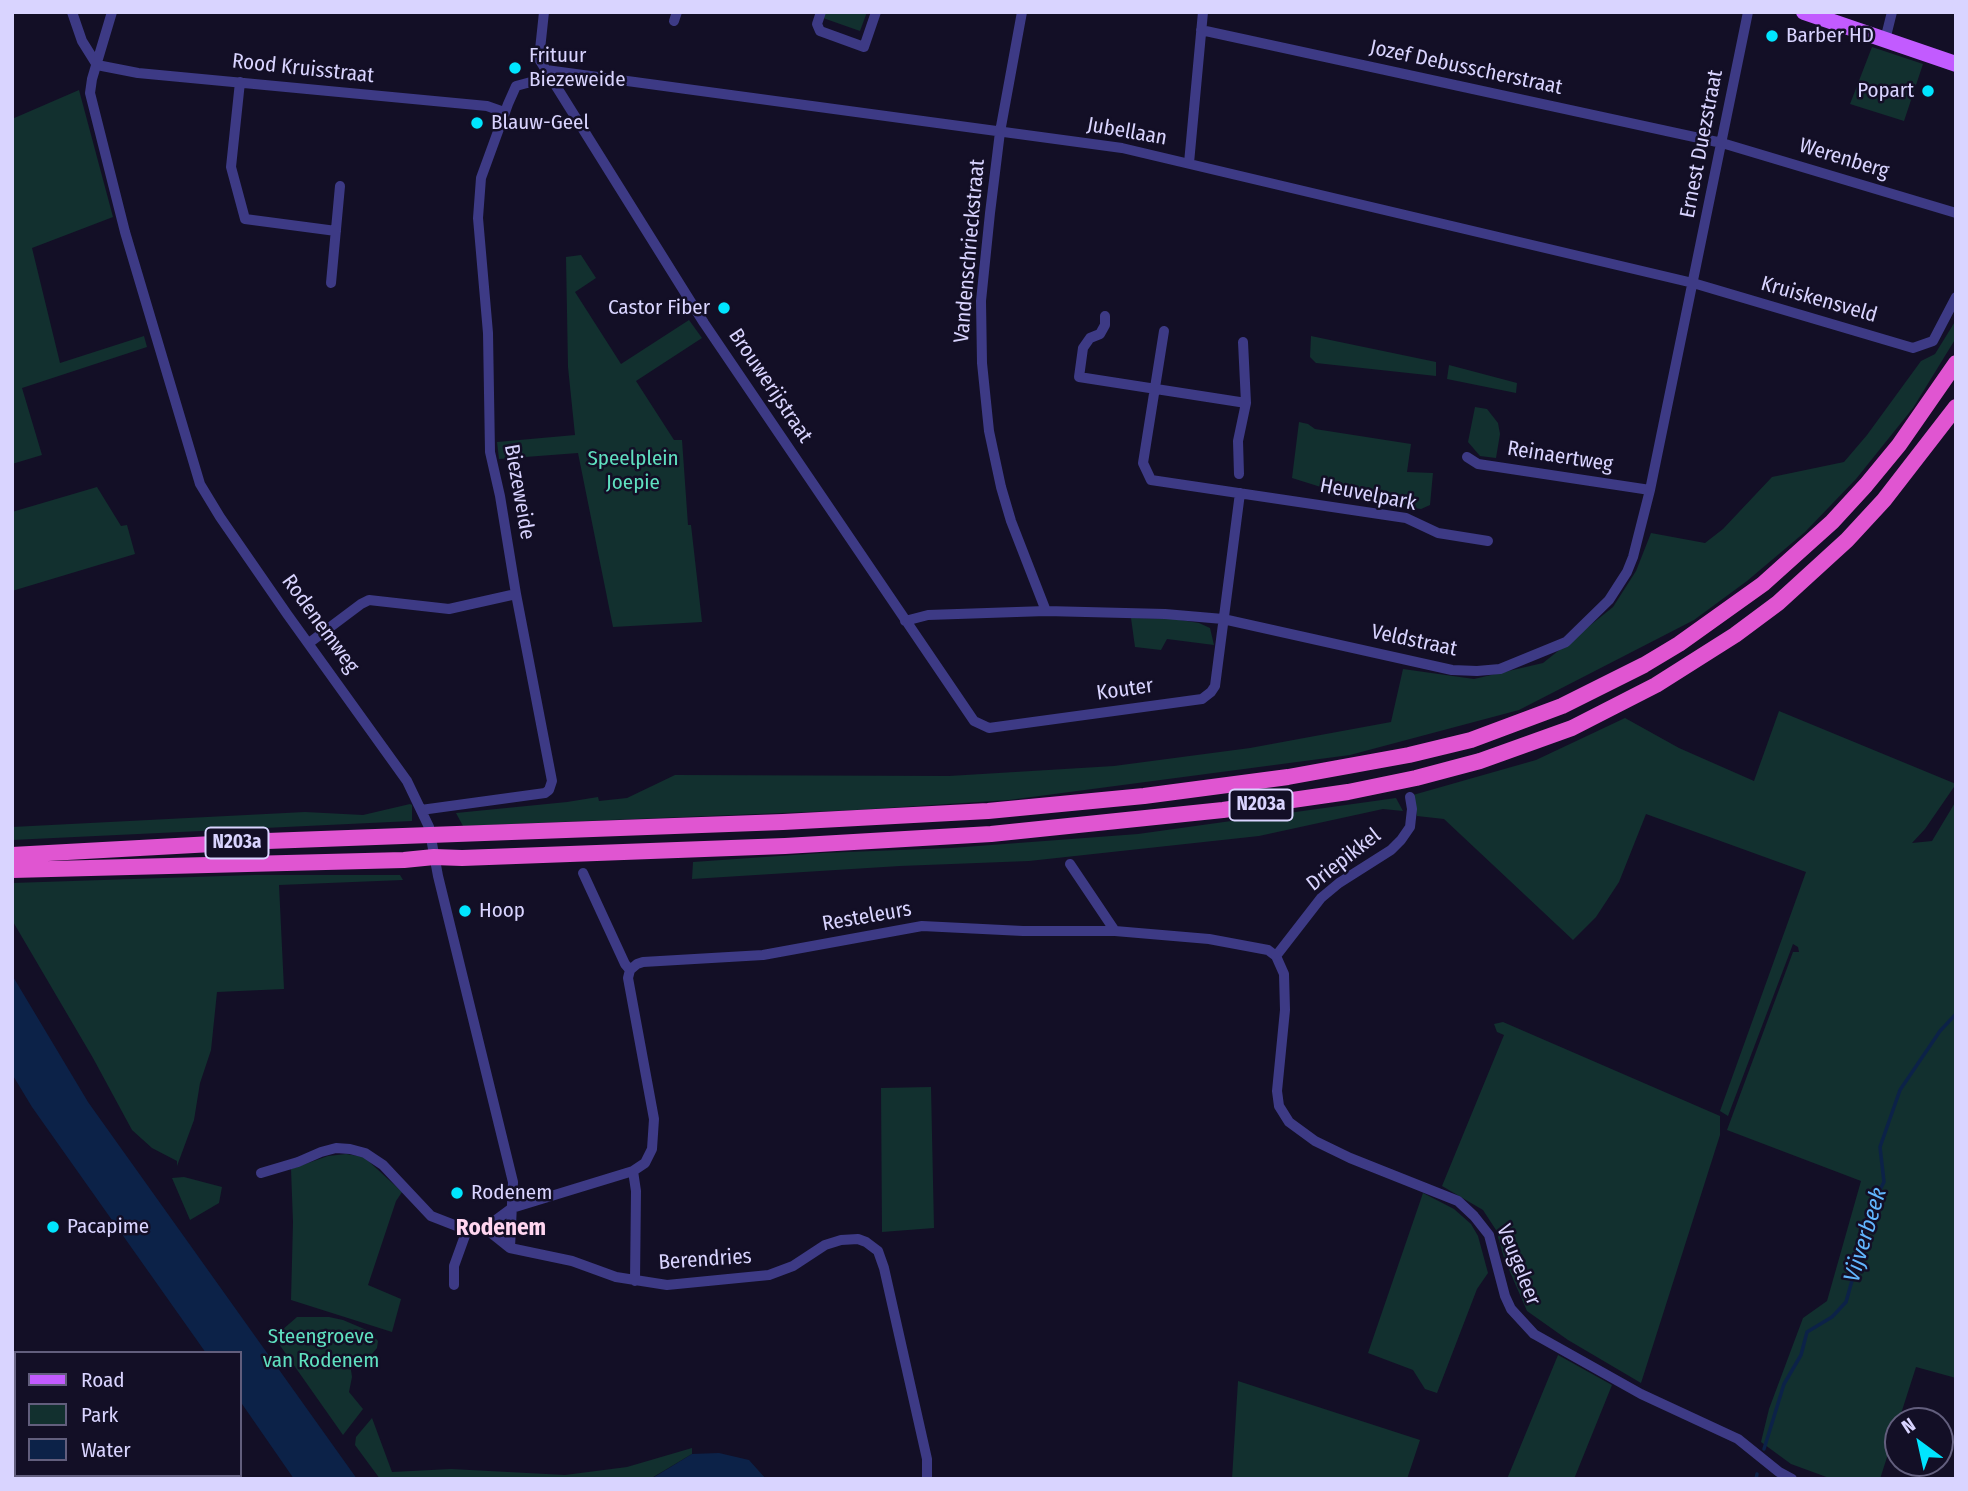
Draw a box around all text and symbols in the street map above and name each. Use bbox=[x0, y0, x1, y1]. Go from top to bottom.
place label: Barber HD bbox=[1786, 23, 1874, 49]
marker: Barber HD bbox=[1764, 28, 1780, 44]
street label: Jozef Debusscherstraat bbox=[1367, 35, 1565, 101]
place label: Frituur Biezeweide bbox=[529, 43, 626, 93]
street label: Rood Kruisstraat bbox=[231, 49, 375, 89]
marker: Frituur Biezeweide bbox=[507, 60, 523, 76]
street label: Ernest Duezstraat bbox=[1675, 68, 1729, 220]
place label: Popart bbox=[1857, 78, 1914, 104]
marker: Popart bbox=[1920, 83, 1936, 99]
place label: Blauw-Geel bbox=[491, 110, 589, 136]
street label: Jubellaan bbox=[1085, 113, 1169, 151]
marker: Blauw-Geel bbox=[469, 115, 485, 131]
street label: Werenberg bbox=[1796, 133, 1892, 185]
street label: Vandenschrieckstraat bbox=[949, 158, 991, 344]
street label: Kruiskensveld bbox=[1758, 271, 1880, 329]
place label: Castor Fiber bbox=[608, 295, 710, 321]
marker: Castor Fiber bbox=[716, 300, 732, 316]
street label: Brouwerijstraat bbox=[723, 324, 817, 448]
street label: Reinaertweg bbox=[1505, 436, 1615, 478]
street label: Biezeweide bbox=[498, 442, 540, 542]
park label: Speelplein Joepie bbox=[587, 446, 679, 496]
street label: Heuvelpark bbox=[1318, 473, 1418, 517]
street label: Rodenemweg bbox=[276, 570, 364, 678]
street label: Veldstraat bbox=[1369, 620, 1459, 662]
street label: Kouter bbox=[1095, 674, 1155, 706]
road number: N203a bbox=[1230, 790, 1292, 820]
street label: Driepikkel bbox=[1302, 823, 1386, 897]
road number: N203a bbox=[205, 828, 268, 858]
street label: Resteleurs bbox=[820, 897, 914, 937]
place label: Hoop bbox=[479, 898, 525, 924]
marker: Hoop bbox=[457, 903, 473, 919]
place label: Rodenem bbox=[471, 1180, 552, 1206]
water label: Vijverbeek bbox=[1839, 1184, 1893, 1286]
marker: Rodenem bbox=[449, 1185, 465, 1201]
place label: Pacapime bbox=[67, 1214, 149, 1240]
district label: Rodenem bbox=[456, 1215, 546, 1243]
marker: Pacapime bbox=[45, 1219, 61, 1235]
street label: Veugeleer bbox=[1490, 1221, 1546, 1309]
street label: Berendries bbox=[658, 1244, 752, 1276]
park label: Steengroeve van Rodenem bbox=[263, 1324, 379, 1374]
legend bbox=[14, 1351, 242, 1477]
text: Road bbox=[81, 1367, 125, 1393]
text: Park bbox=[81, 1402, 118, 1428]
north arrow bbox=[1884, 1407, 1954, 1477]
text: N bbox=[1897, 1413, 1919, 1438]
text: Water bbox=[81, 1437, 131, 1463]

